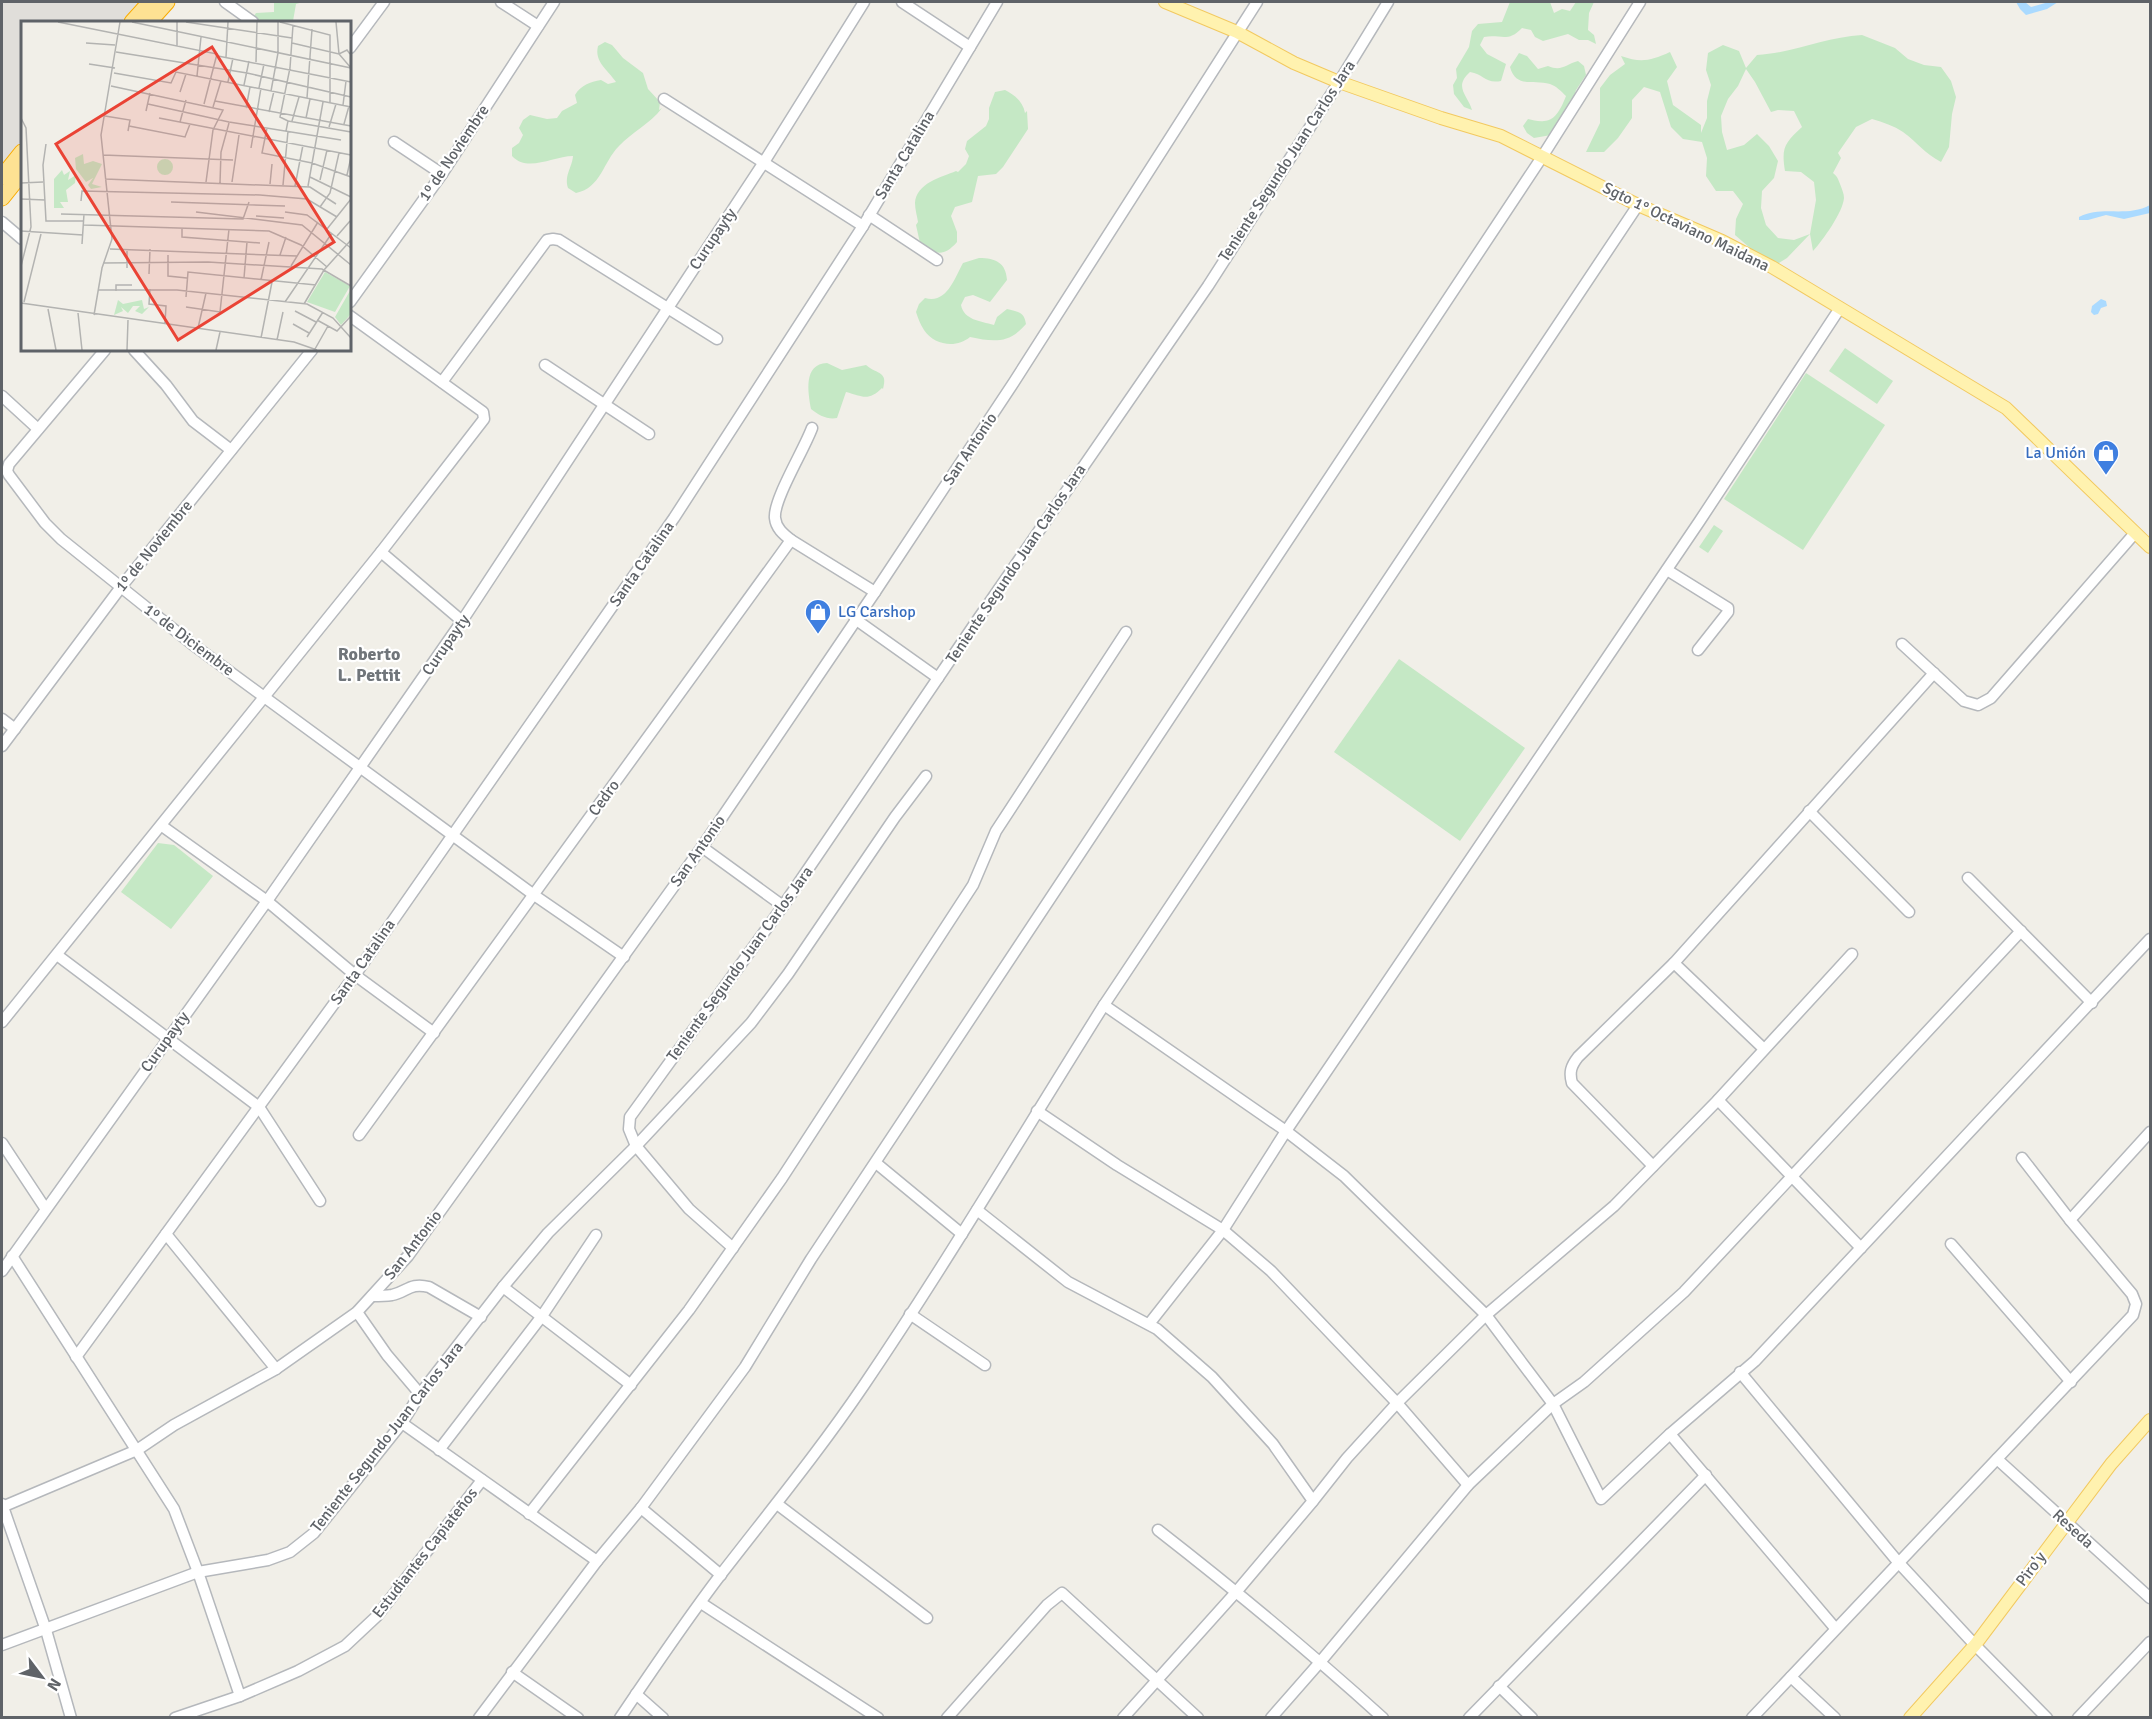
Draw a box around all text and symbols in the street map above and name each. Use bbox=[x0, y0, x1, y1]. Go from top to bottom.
inset map bbox=[21, 21, 351, 351]
street label: Teniente Segundo Juan Carlos Jara bbox=[1214, 56, 1360, 266]
street label: 1º de Noviembre bbox=[414, 101, 494, 205]
street label: Santa Catalina bbox=[871, 107, 939, 203]
street label: Sgto 1° Octaviano Maidana bbox=[1599, 178, 1773, 276]
street label: Curupayty bbox=[685, 204, 741, 274]
street label: San Antonio bbox=[939, 409, 1001, 489]
shop icon: La Unión bbox=[2091, 438, 2121, 476]
place label: La Unión bbox=[2025, 443, 2086, 463]
street label: Teniente Segundo Juan Carlos Jara bbox=[942, 460, 1090, 668]
street label: 1º de Noviembre bbox=[111, 496, 197, 596]
street label: Santa Catalina bbox=[605, 517, 679, 611]
shop icon: LG Carshop bbox=[803, 597, 833, 635]
street label: 1º de Diciembre bbox=[140, 599, 238, 681]
place label: LG Carshop bbox=[838, 602, 916, 622]
street label: Curupayty bbox=[418, 610, 475, 679]
district label: Roberto L. Pettit bbox=[337, 643, 401, 686]
street label: Cedro bbox=[584, 776, 624, 820]
street label: San Antonio bbox=[666, 811, 730, 891]
street label: Teniente Segundo Juan Carlos Jara bbox=[662, 862, 818, 1066]
street label: Santa Catalina bbox=[326, 915, 400, 1009]
street label: Curupayty bbox=[136, 1007, 194, 1076]
street label: San Antonio bbox=[380, 1206, 446, 1284]
street label: Teniente Segundo Juan Carlos Jara bbox=[306, 1338, 468, 1536]
street label: Estudiantes Capiateños bbox=[368, 1484, 482, 1622]
street label: Reseda bbox=[2048, 1505, 2098, 1553]
street label: Piro'y bbox=[2012, 1547, 2051, 1590]
north arrow bbox=[12, 1647, 72, 1707]
text: N bbox=[42, 1674, 65, 1694]

